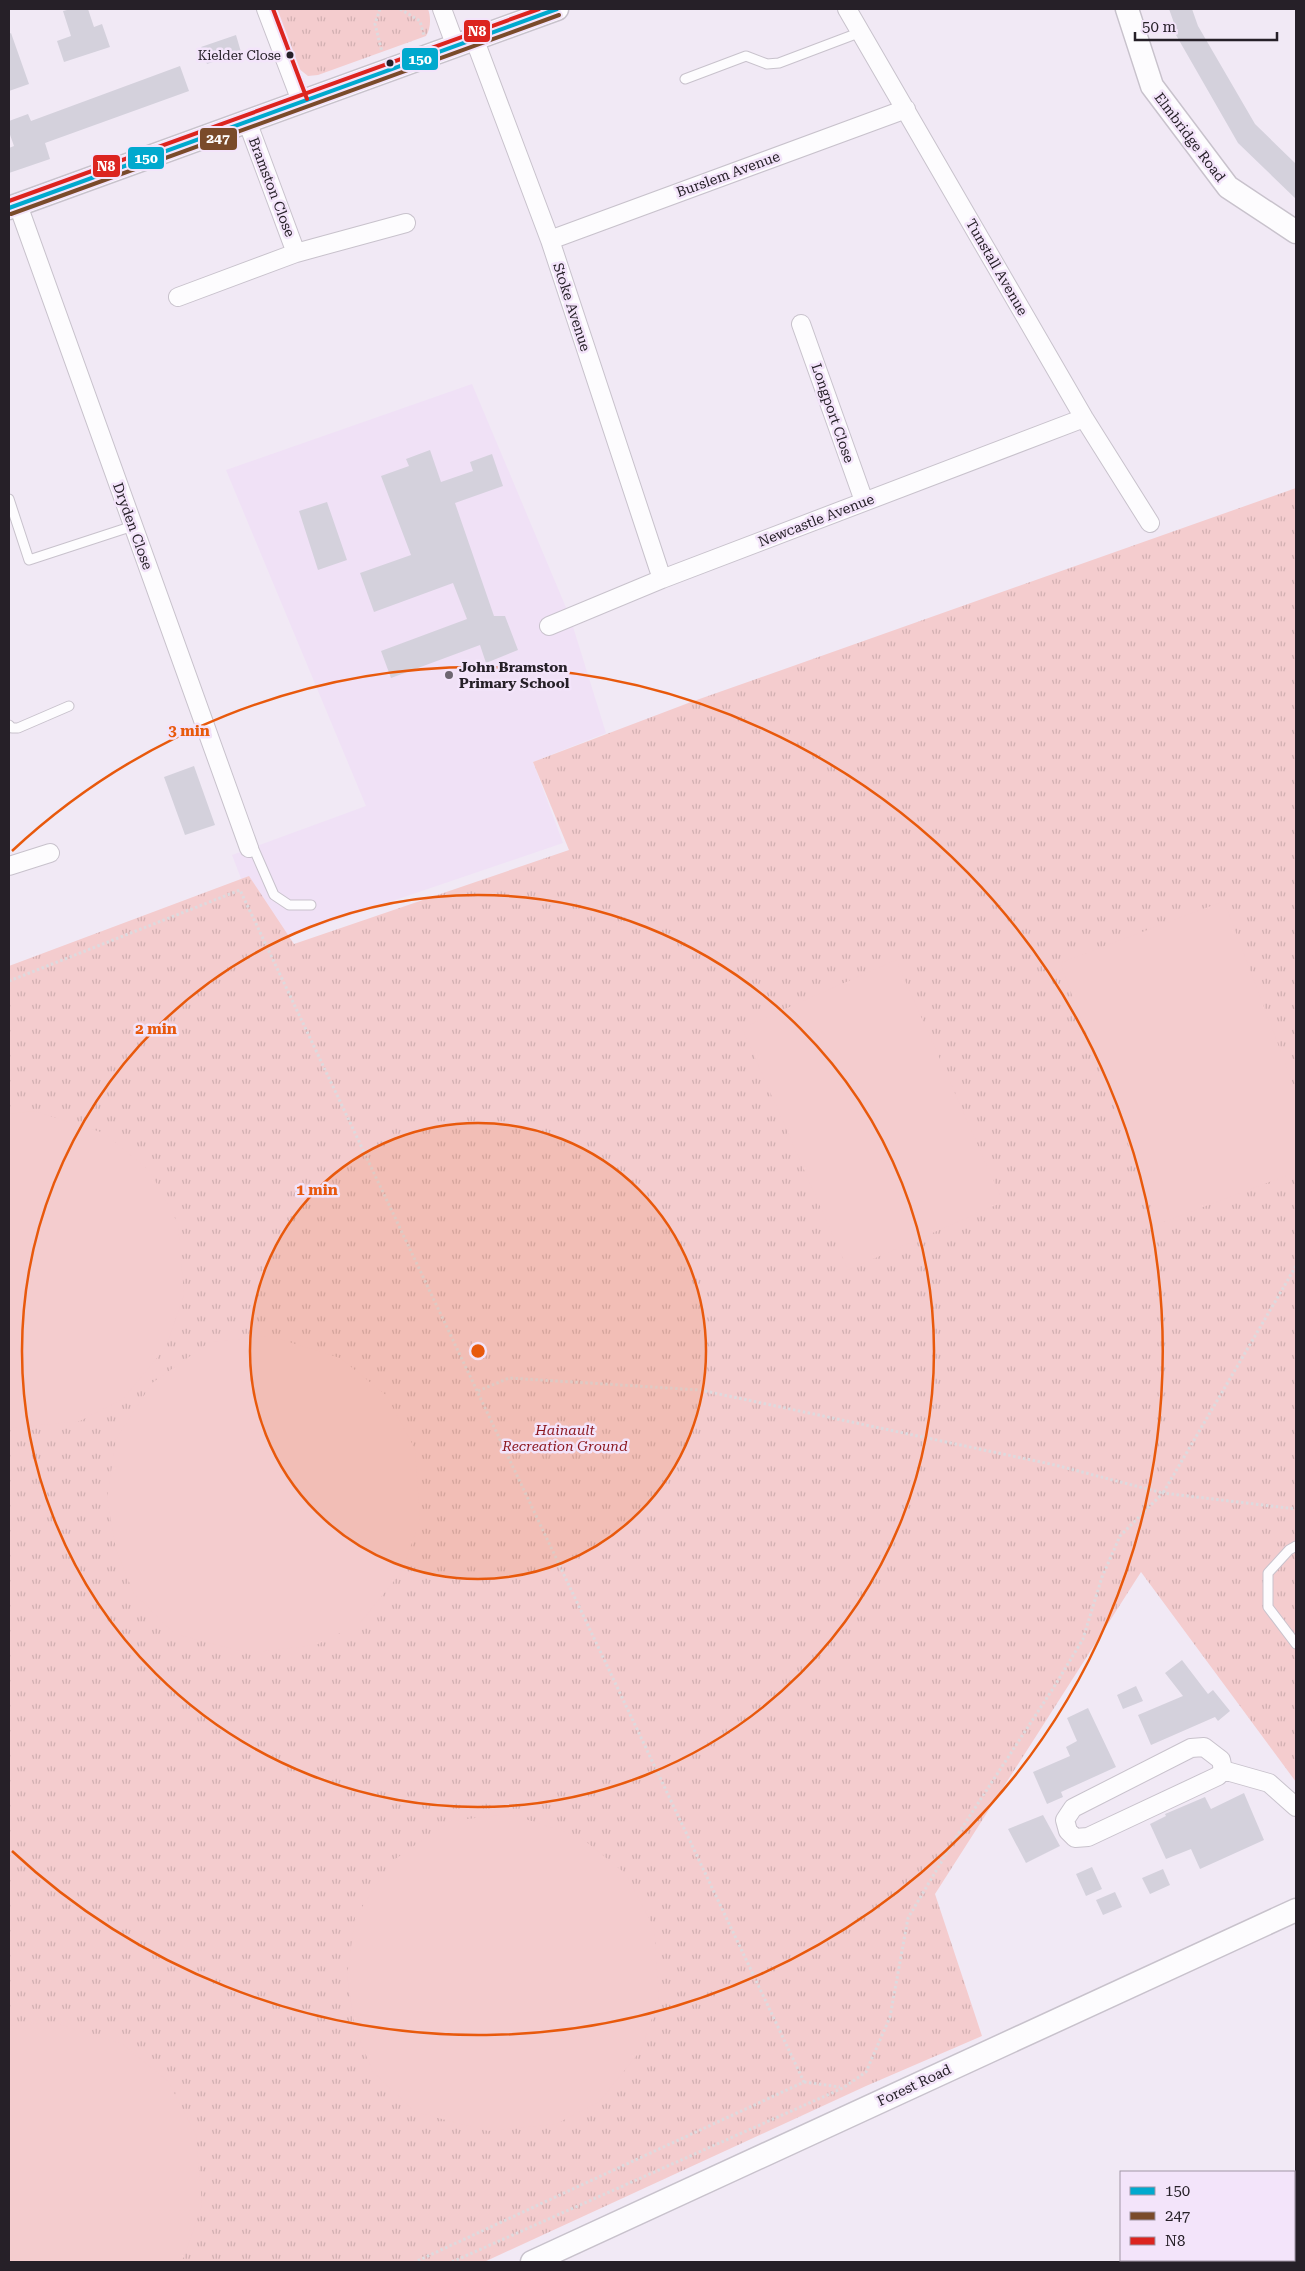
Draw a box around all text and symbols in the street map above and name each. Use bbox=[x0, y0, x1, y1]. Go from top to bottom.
scale bar bbox=[1135, 10, 1278, 42]
text: 50 m bbox=[1142, 18, 1177, 36]
line badge: N8 bbox=[463, 19, 491, 43]
text: N8 bbox=[468, 23, 486, 39]
line badge: 150 bbox=[401, 47, 439, 71]
place label: Kielder Close bbox=[198, 48, 281, 63]
marker: Kielder Close bbox=[285, 50, 295, 60]
text: 150 bbox=[408, 51, 432, 67]
unlabelled marker bbox=[385, 58, 395, 68]
street label: Elmbridge Road bbox=[1151, 89, 1229, 185]
line badge: 247 bbox=[199, 127, 238, 151]
text: 247 bbox=[206, 130, 230, 146]
street label: Bramston Close bbox=[246, 135, 298, 239]
line badge: 150 bbox=[127, 146, 165, 170]
street label: Burslem Avenue bbox=[674, 148, 782, 200]
text: 150 bbox=[134, 150, 158, 166]
line badge: N8 bbox=[92, 154, 121, 178]
text: N8 bbox=[97, 158, 115, 174]
street label: Tunstall Avenue bbox=[963, 216, 1031, 318]
street label: Stoke Avenue bbox=[550, 261, 594, 354]
street label: Longport Close bbox=[809, 361, 858, 465]
street label: Dryden Close bbox=[110, 480, 156, 572]
street label: Newcastle Avenue bbox=[756, 490, 877, 549]
place label: John Bramston Primary School bbox=[459, 659, 570, 691]
marker: John Bramston Primary School bbox=[443, 669, 455, 681]
text: 3 min bbox=[168, 722, 210, 740]
text: 2 min bbox=[135, 1020, 177, 1038]
text: 1 min bbox=[296, 1181, 338, 1199]
centre of rings bbox=[469, 1342, 487, 1360]
park label: Hainault Recreation Ground bbox=[501, 1422, 628, 1454]
street label: Forest Road bbox=[875, 2061, 953, 2109]
legend bbox=[1120, 2171, 1295, 2261]
text: 150 bbox=[1165, 2182, 1190, 2200]
text: 247 bbox=[1165, 2207, 1190, 2225]
text: N8 bbox=[1165, 2232, 1185, 2250]

